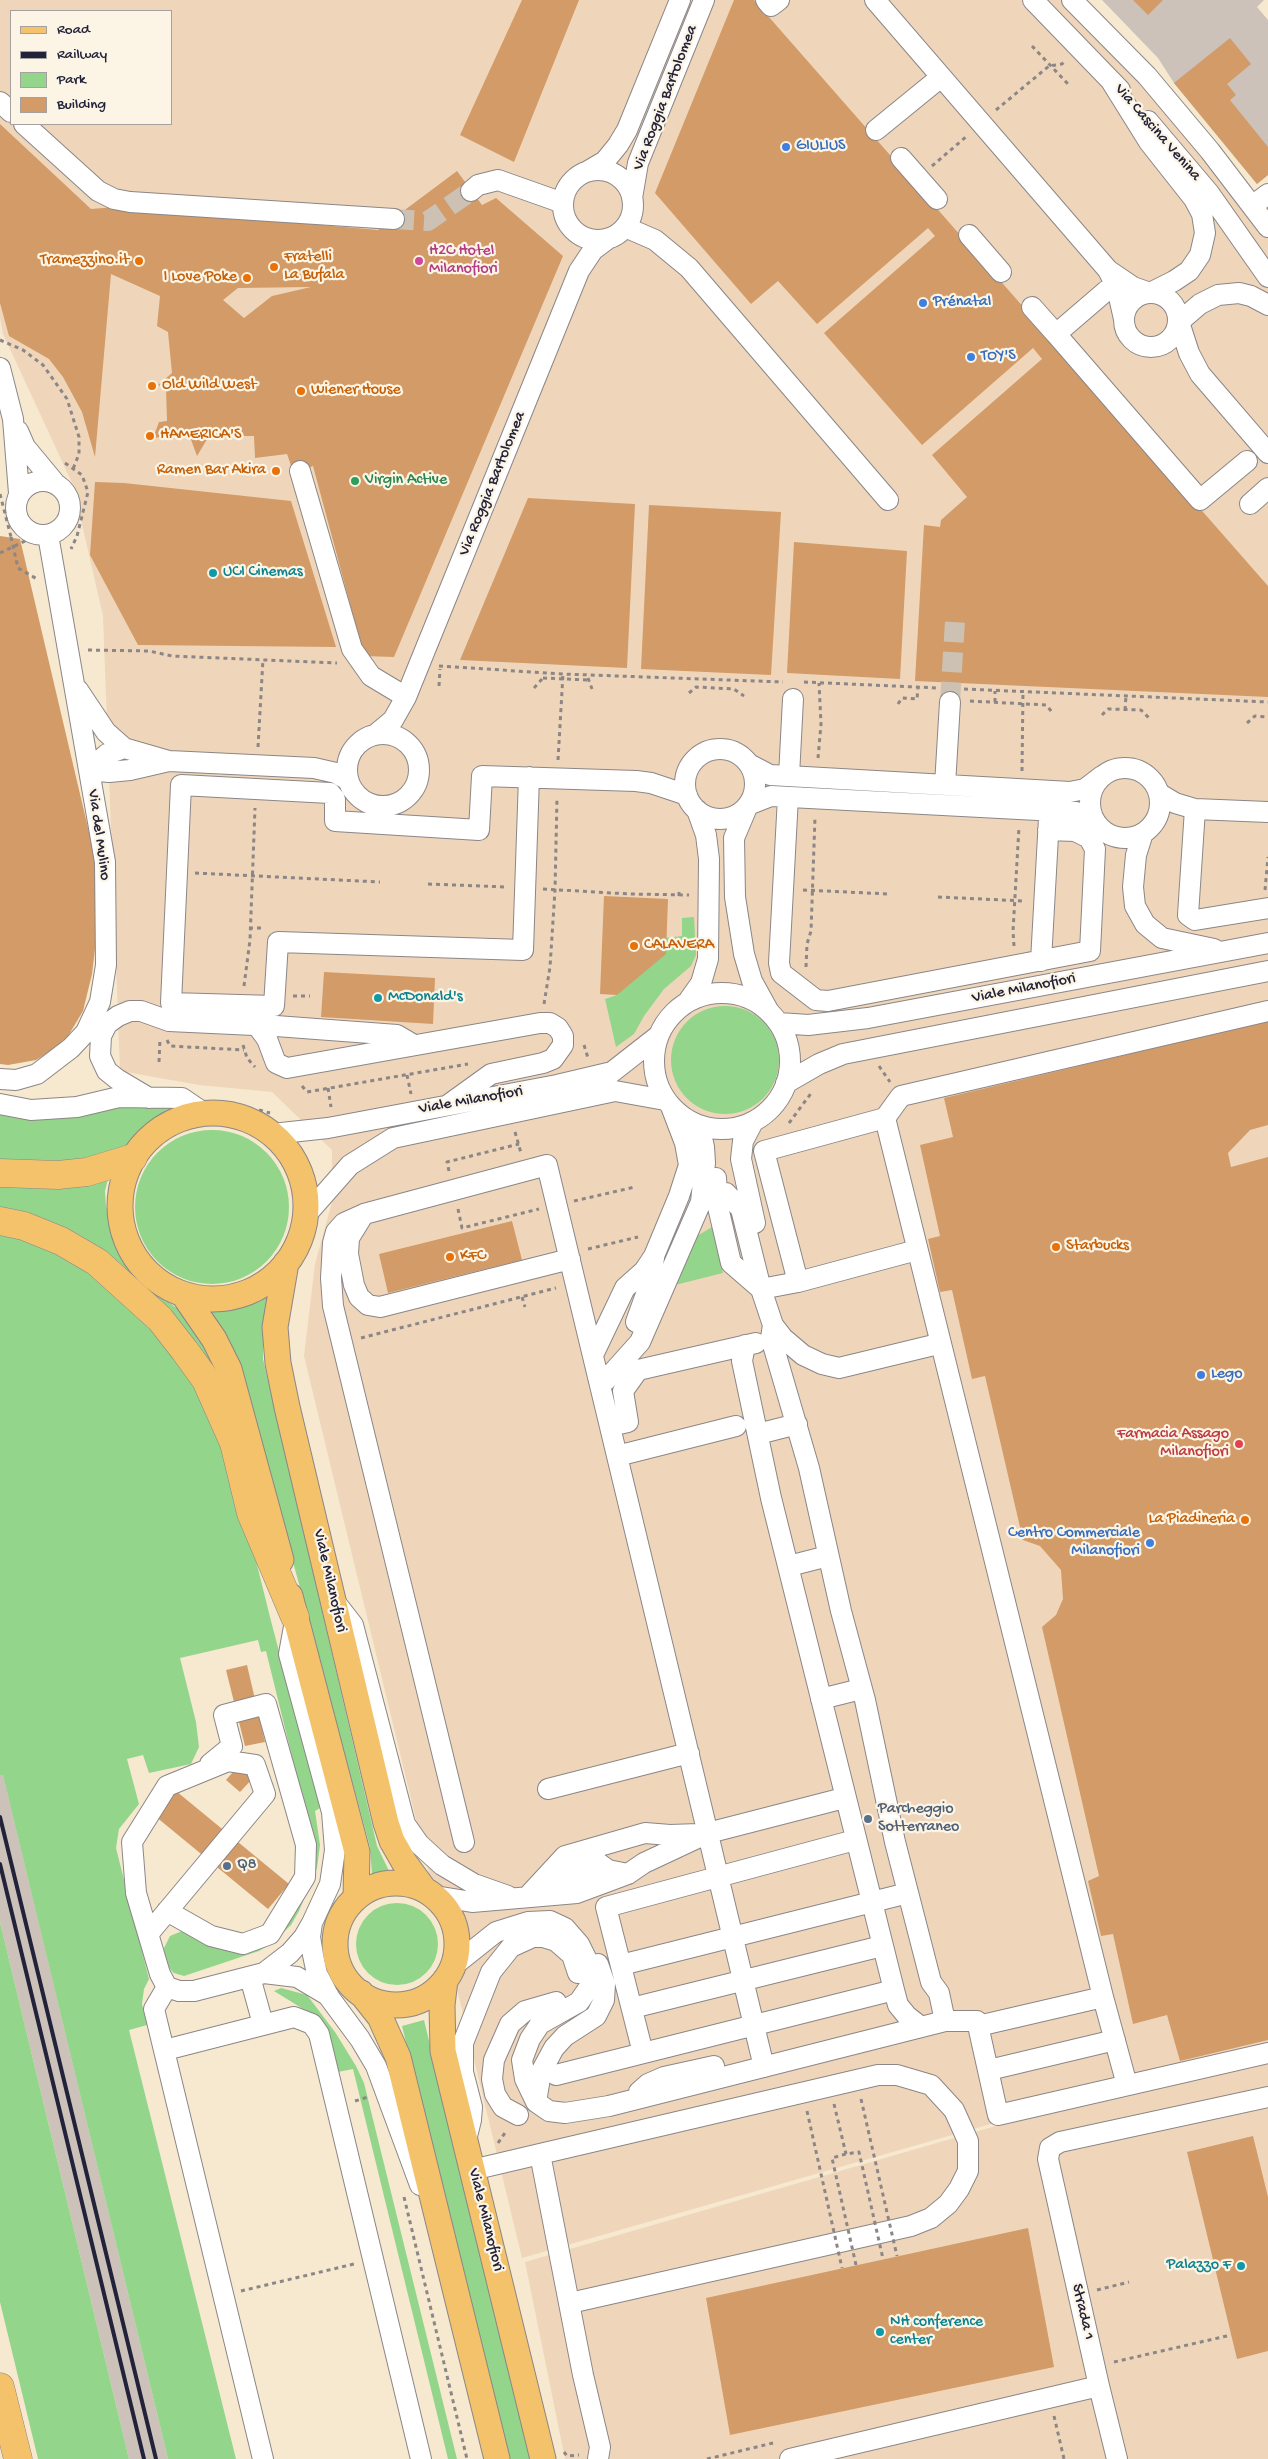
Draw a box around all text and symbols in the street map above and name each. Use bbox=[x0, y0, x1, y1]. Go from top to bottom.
legend bbox=[10, 10, 172, 125]
text: Road bbox=[57, 21, 90, 39]
street label: Via Roggia Bartolomea bbox=[629, 23, 703, 173]
text: Railway bbox=[57, 46, 107, 64]
text: Park bbox=[57, 71, 86, 89]
street label: Via Cascina Venina bbox=[1110, 81, 1204, 185]
text: Building bbox=[57, 96, 106, 114]
place label: GIULIUS bbox=[796, 137, 846, 157]
marker: GIULIUS bbox=[780, 141, 792, 153]
place label: H2C Hotel Milanofiori bbox=[429, 242, 498, 280]
place label: Fratelli La Bufala bbox=[284, 248, 344, 286]
place label: Tramezzino.it bbox=[40, 251, 129, 271]
marker: Tramezzino.it bbox=[133, 255, 145, 267]
marker: H2C Hotel Milanofiori bbox=[413, 255, 425, 267]
marker: Fratelli La Bufala bbox=[268, 261, 280, 273]
place label: I Love Poke bbox=[164, 268, 237, 288]
marker: I Love Poke bbox=[241, 272, 253, 284]
place label: Prénatal bbox=[933, 293, 991, 313]
marker: Prénatal bbox=[917, 297, 929, 309]
place label: TOY'S bbox=[981, 347, 1016, 367]
marker: TOY'S bbox=[965, 351, 977, 363]
place label: Old Wild West bbox=[162, 376, 256, 396]
marker: Old Wild West bbox=[146, 380, 158, 392]
place label: Wiener House bbox=[311, 381, 401, 401]
marker: Wiener House bbox=[295, 385, 307, 397]
street label: Via Roggia Bartolomea bbox=[455, 409, 531, 559]
place label: HAMERICA'S bbox=[160, 426, 241, 446]
marker: HAMERICA'S bbox=[144, 430, 156, 442]
place label: Ramen Bar Akira bbox=[157, 461, 266, 481]
marker: Ramen Bar Akira bbox=[270, 465, 282, 477]
place label: Virgin Active bbox=[365, 471, 447, 491]
marker: Virgin Active bbox=[349, 475, 361, 487]
place label: UCI Cinemas bbox=[223, 563, 303, 583]
marker: UCI Cinemas bbox=[207, 567, 219, 579]
street label: Via del Mulino bbox=[82, 788, 114, 882]
place label: CALAVERA bbox=[644, 936, 714, 956]
marker: CALAVERA bbox=[628, 940, 640, 952]
street label: Viale Milanofiori bbox=[970, 970, 1078, 1008]
place label: McDonald's bbox=[388, 988, 463, 1008]
marker: McDonald's bbox=[372, 992, 384, 1004]
street label: Viale Milanofiori bbox=[417, 1082, 525, 1120]
place label: Starbucks bbox=[1066, 1237, 1129, 1257]
marker: Starbucks bbox=[1050, 1241, 1062, 1253]
place label: KFC bbox=[460, 1247, 486, 1267]
marker: KFC bbox=[444, 1251, 456, 1263]
place label: Lego bbox=[1211, 1365, 1243, 1385]
marker: Lego bbox=[1195, 1369, 1207, 1381]
place label: Farmacia Assago Milanofiori bbox=[1117, 1425, 1229, 1463]
marker: Farmacia Assago Milanofiori bbox=[1233, 1438, 1245, 1450]
place label: La Piadineria bbox=[1149, 1510, 1235, 1530]
marker: La Piadineria bbox=[1239, 1514, 1251, 1526]
place label: Centro Commerciale Milanofiori bbox=[1008, 1524, 1140, 1562]
street label: Viale Milanofiori bbox=[308, 1527, 350, 1635]
marker: Centro Commerciale Milanofiori bbox=[1144, 1537, 1156, 1549]
place label: Parcheggio Sotterraneo bbox=[878, 1800, 959, 1838]
marker: Parcheggio Sotterraneo bbox=[862, 1813, 874, 1825]
place label: Q8 bbox=[237, 1856, 257, 1876]
marker: Q8 bbox=[221, 1860, 233, 1872]
street label: Viale Milanofiori bbox=[463, 2166, 507, 2274]
place label: Palazzo F bbox=[1166, 2256, 1231, 2276]
marker: Palazzo F bbox=[1235, 2260, 1247, 2272]
street label: Strada 1 bbox=[1066, 2282, 1098, 2342]
place label: NH conference center bbox=[890, 2313, 983, 2351]
marker: NH conference center bbox=[874, 2326, 886, 2338]

